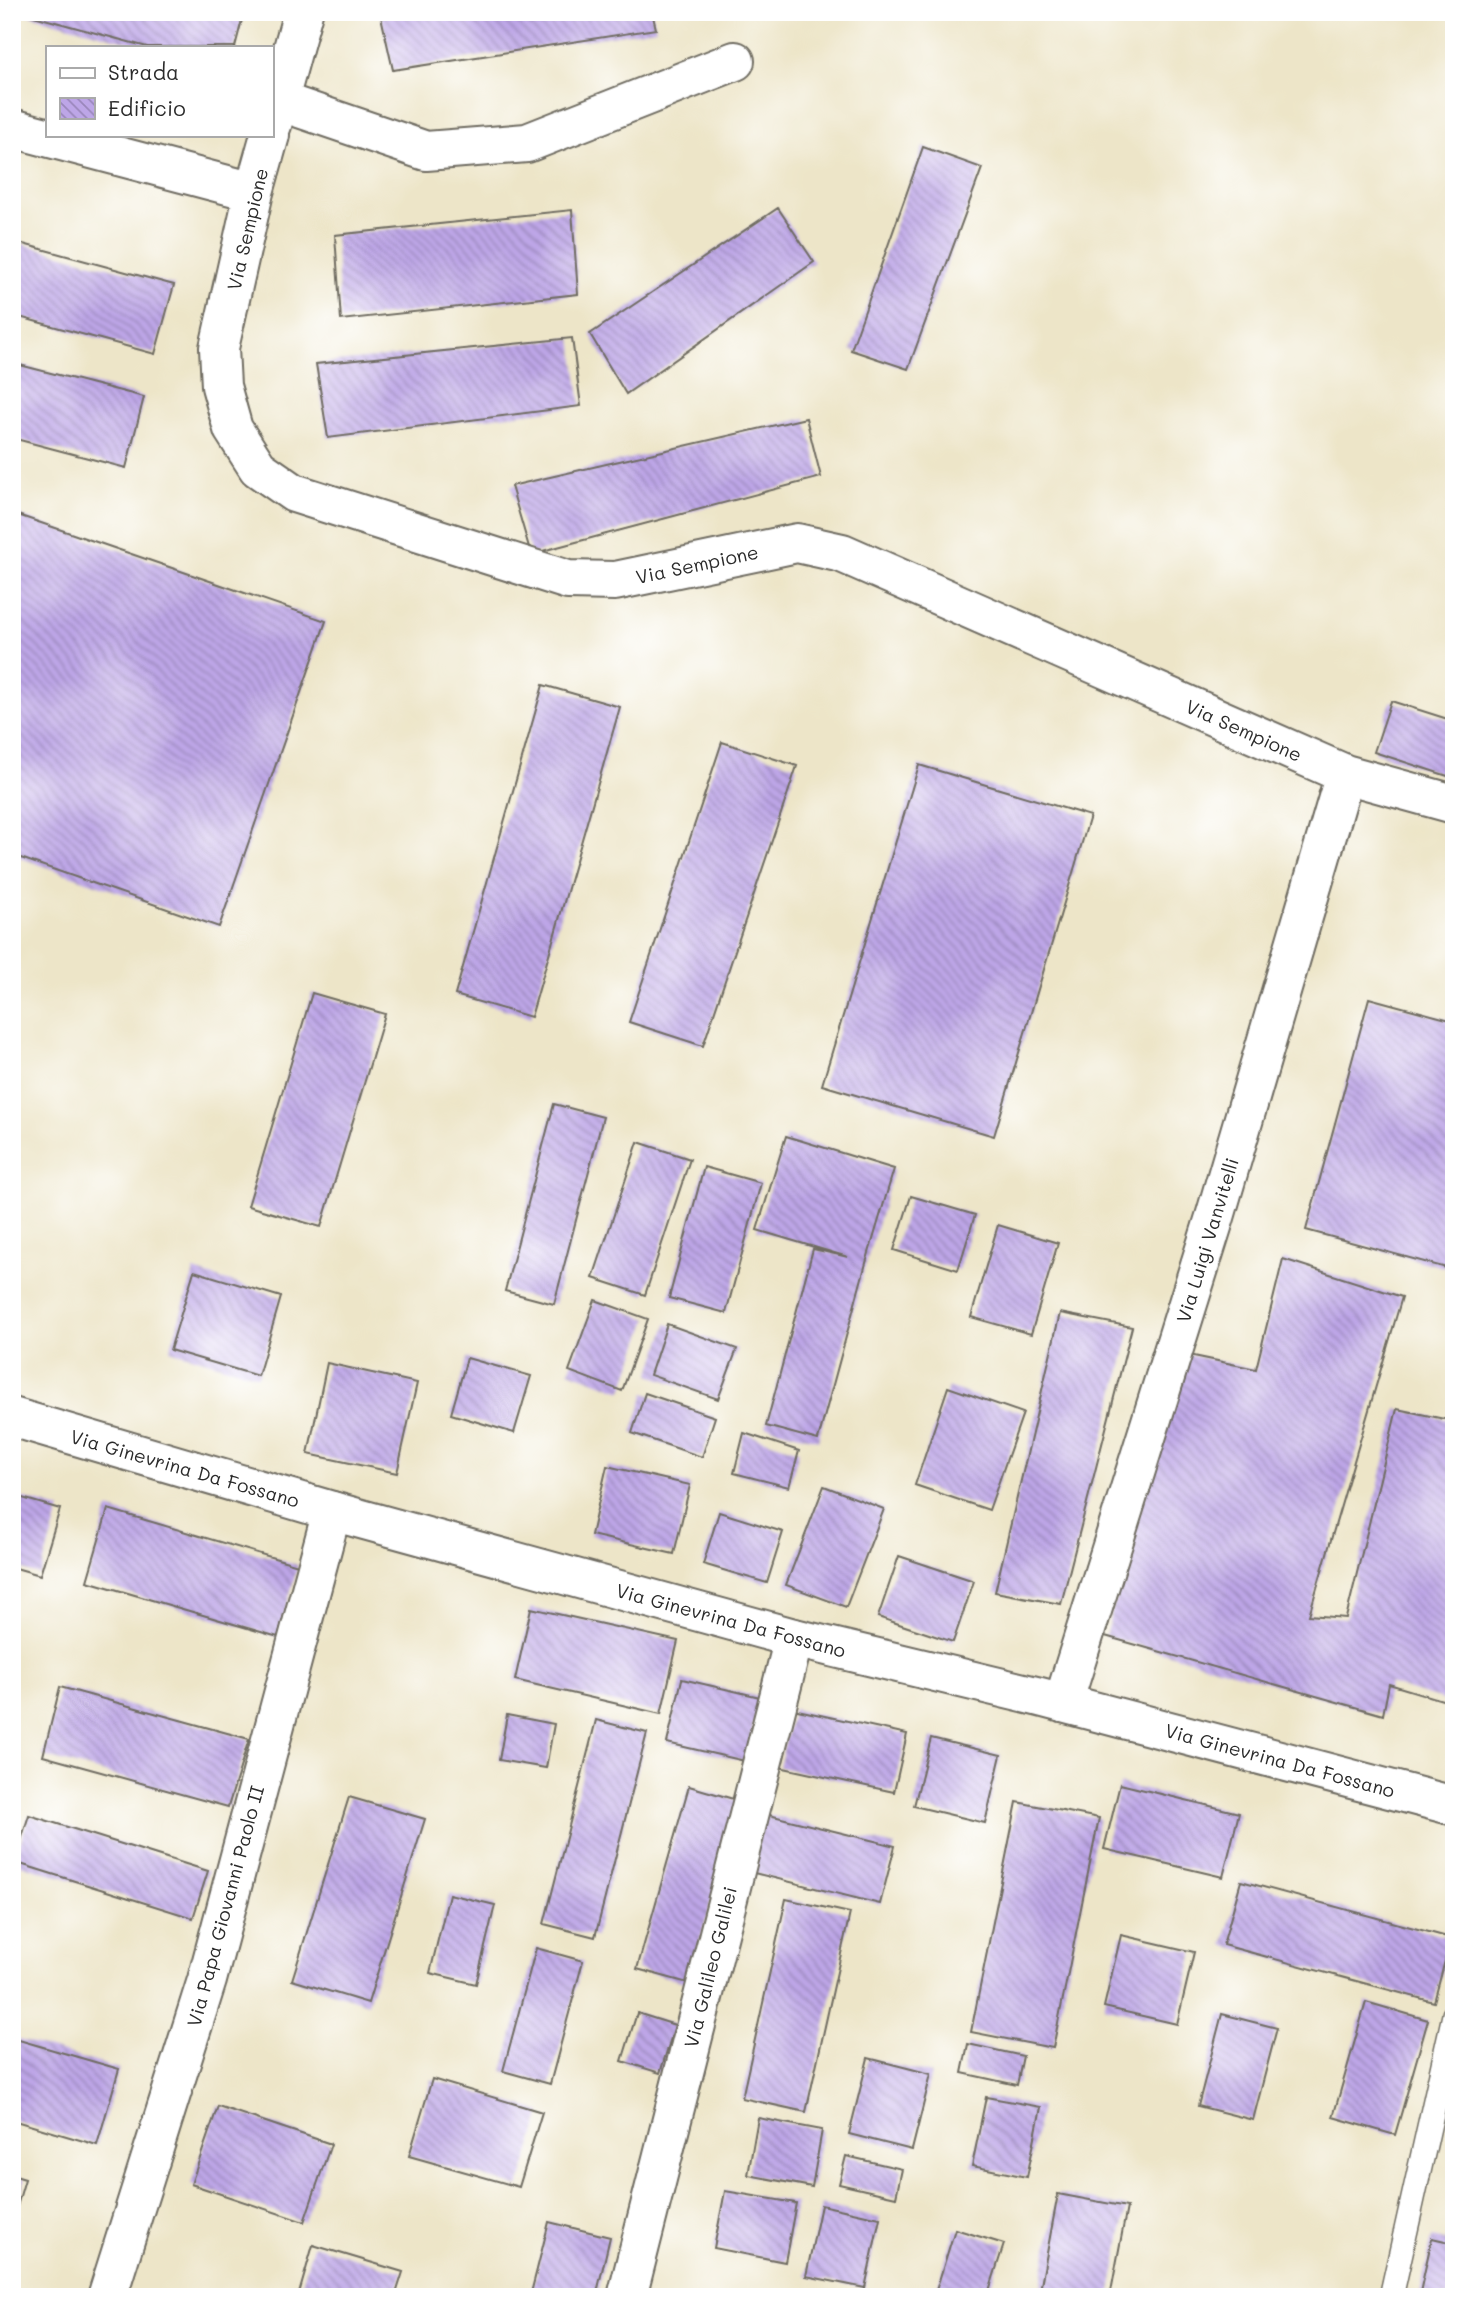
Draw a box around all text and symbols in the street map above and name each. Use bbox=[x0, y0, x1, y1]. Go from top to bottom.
legend bbox=[46, 46, 273, 136]
text: Strada bbox=[108, 58, 179, 85]
text: Edificio bbox=[108, 94, 186, 121]
street label: Via Sempione bbox=[221, 165, 273, 293]
street label: Via Sempione bbox=[633, 539, 761, 589]
street label: Via Sempione bbox=[1182, 693, 1306, 767]
street label: Via Luigi Vanvitelli bbox=[1170, 1155, 1244, 1325]
street label: Via Ginevrina Da Fossano bbox=[68, 1423, 302, 1513]
street label: Via Ginevrina Da Fossano bbox=[613, 1577, 849, 1663]
street label: Via Ginevrina Da Fossano bbox=[1162, 1717, 1398, 1803]
street label: Via Papa Giovanni Paolo II bbox=[181, 1783, 269, 2029]
street label: Via Galileo Galilei bbox=[678, 1884, 742, 2050]

